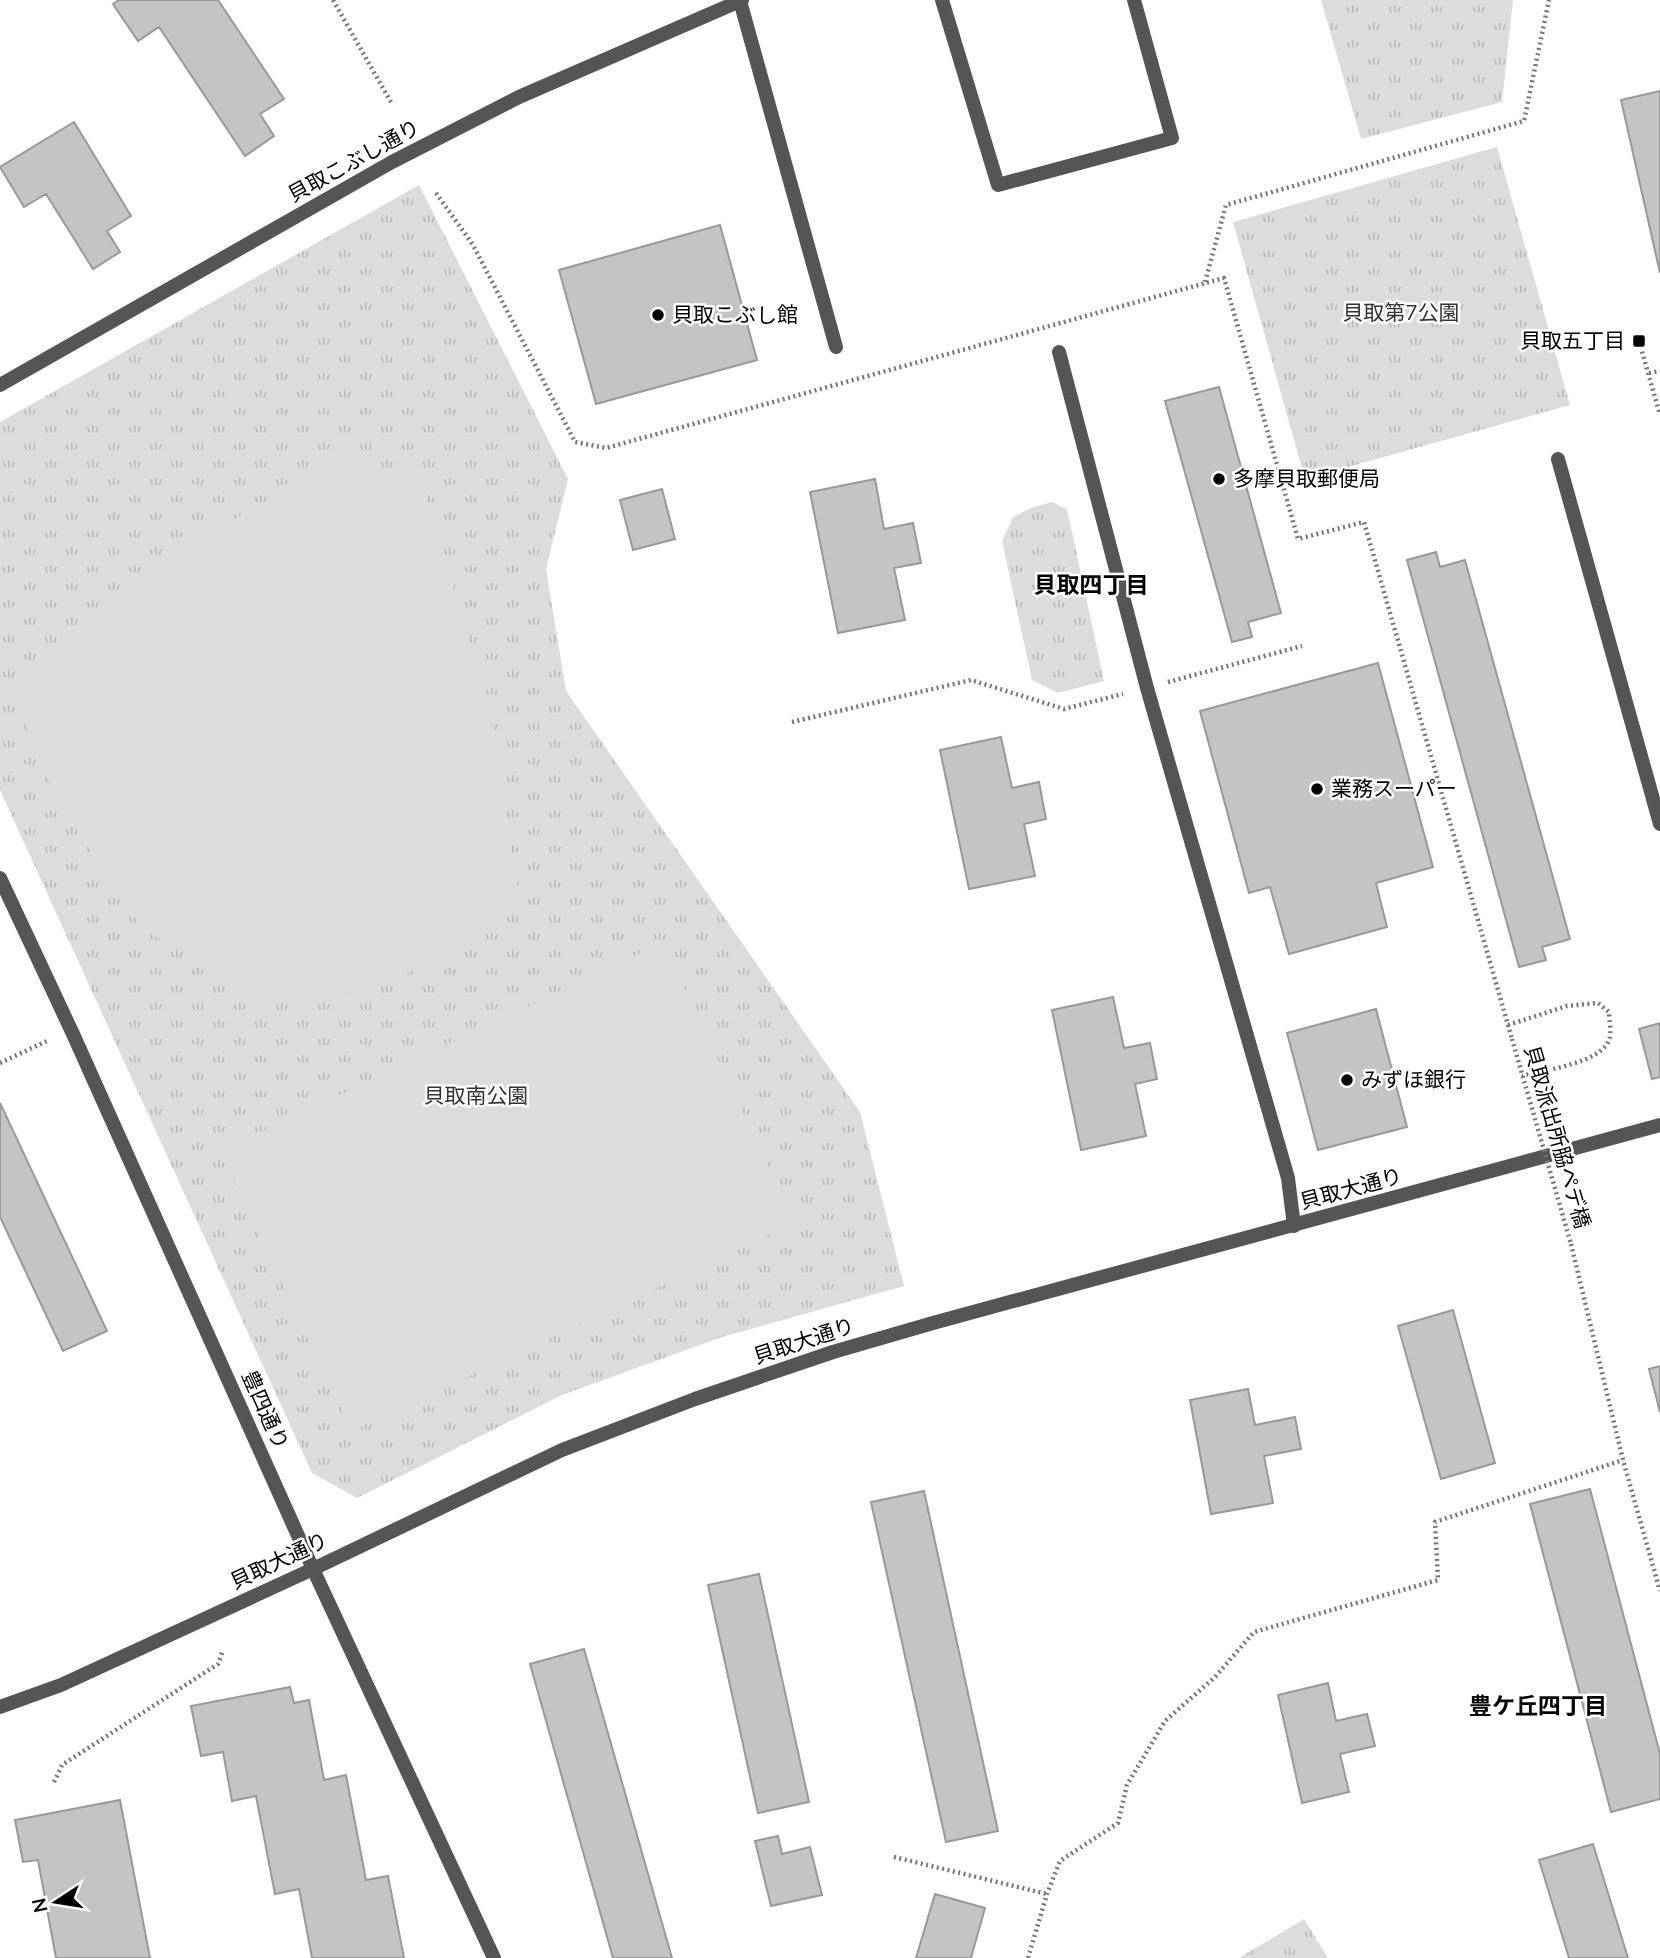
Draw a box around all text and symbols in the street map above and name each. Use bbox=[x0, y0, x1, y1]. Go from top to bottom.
street label: 貝取こぶし通り bbox=[283, 113, 424, 207]
park label: 貝取第7公園 bbox=[1342, 299, 1460, 325]
place label: 貝取こぶし館 bbox=[672, 301, 798, 327]
marker: 貝取こぶし館 bbox=[650, 307, 666, 323]
place label: 貝取五丁目 bbox=[1520, 327, 1625, 353]
marker: 貝取五丁目 bbox=[1631, 333, 1647, 349]
place label: 多摩貝取郵便局 bbox=[1233, 465, 1380, 491]
marker: 多摩貝取郵便局 bbox=[1211, 471, 1227, 487]
district label: 貝取四丁目 bbox=[1034, 570, 1149, 599]
place label: 業務スーパー bbox=[1331, 775, 1457, 801]
marker: 業務スーパー bbox=[1309, 781, 1325, 797]
street label: 貝取派出所脇ペデ橋 bbox=[1519, 1042, 1597, 1231]
place label: みずほ銀行 bbox=[1361, 1066, 1466, 1092]
marker: みずほ銀行 bbox=[1339, 1072, 1355, 1088]
park label: 貝取南公園 bbox=[424, 1082, 529, 1108]
street label: 貝取大通り bbox=[1297, 1162, 1405, 1214]
street label: 貝取大通り bbox=[750, 1311, 858, 1369]
street label: 豊四通り bbox=[237, 1366, 295, 1453]
street label: 貝取大通り bbox=[226, 1526, 332, 1594]
district label: 豊ケ丘四丁目 bbox=[1469, 1691, 1607, 1720]
north arrow bbox=[21, 1867, 91, 1937]
text: N bbox=[26, 1896, 53, 1915]

